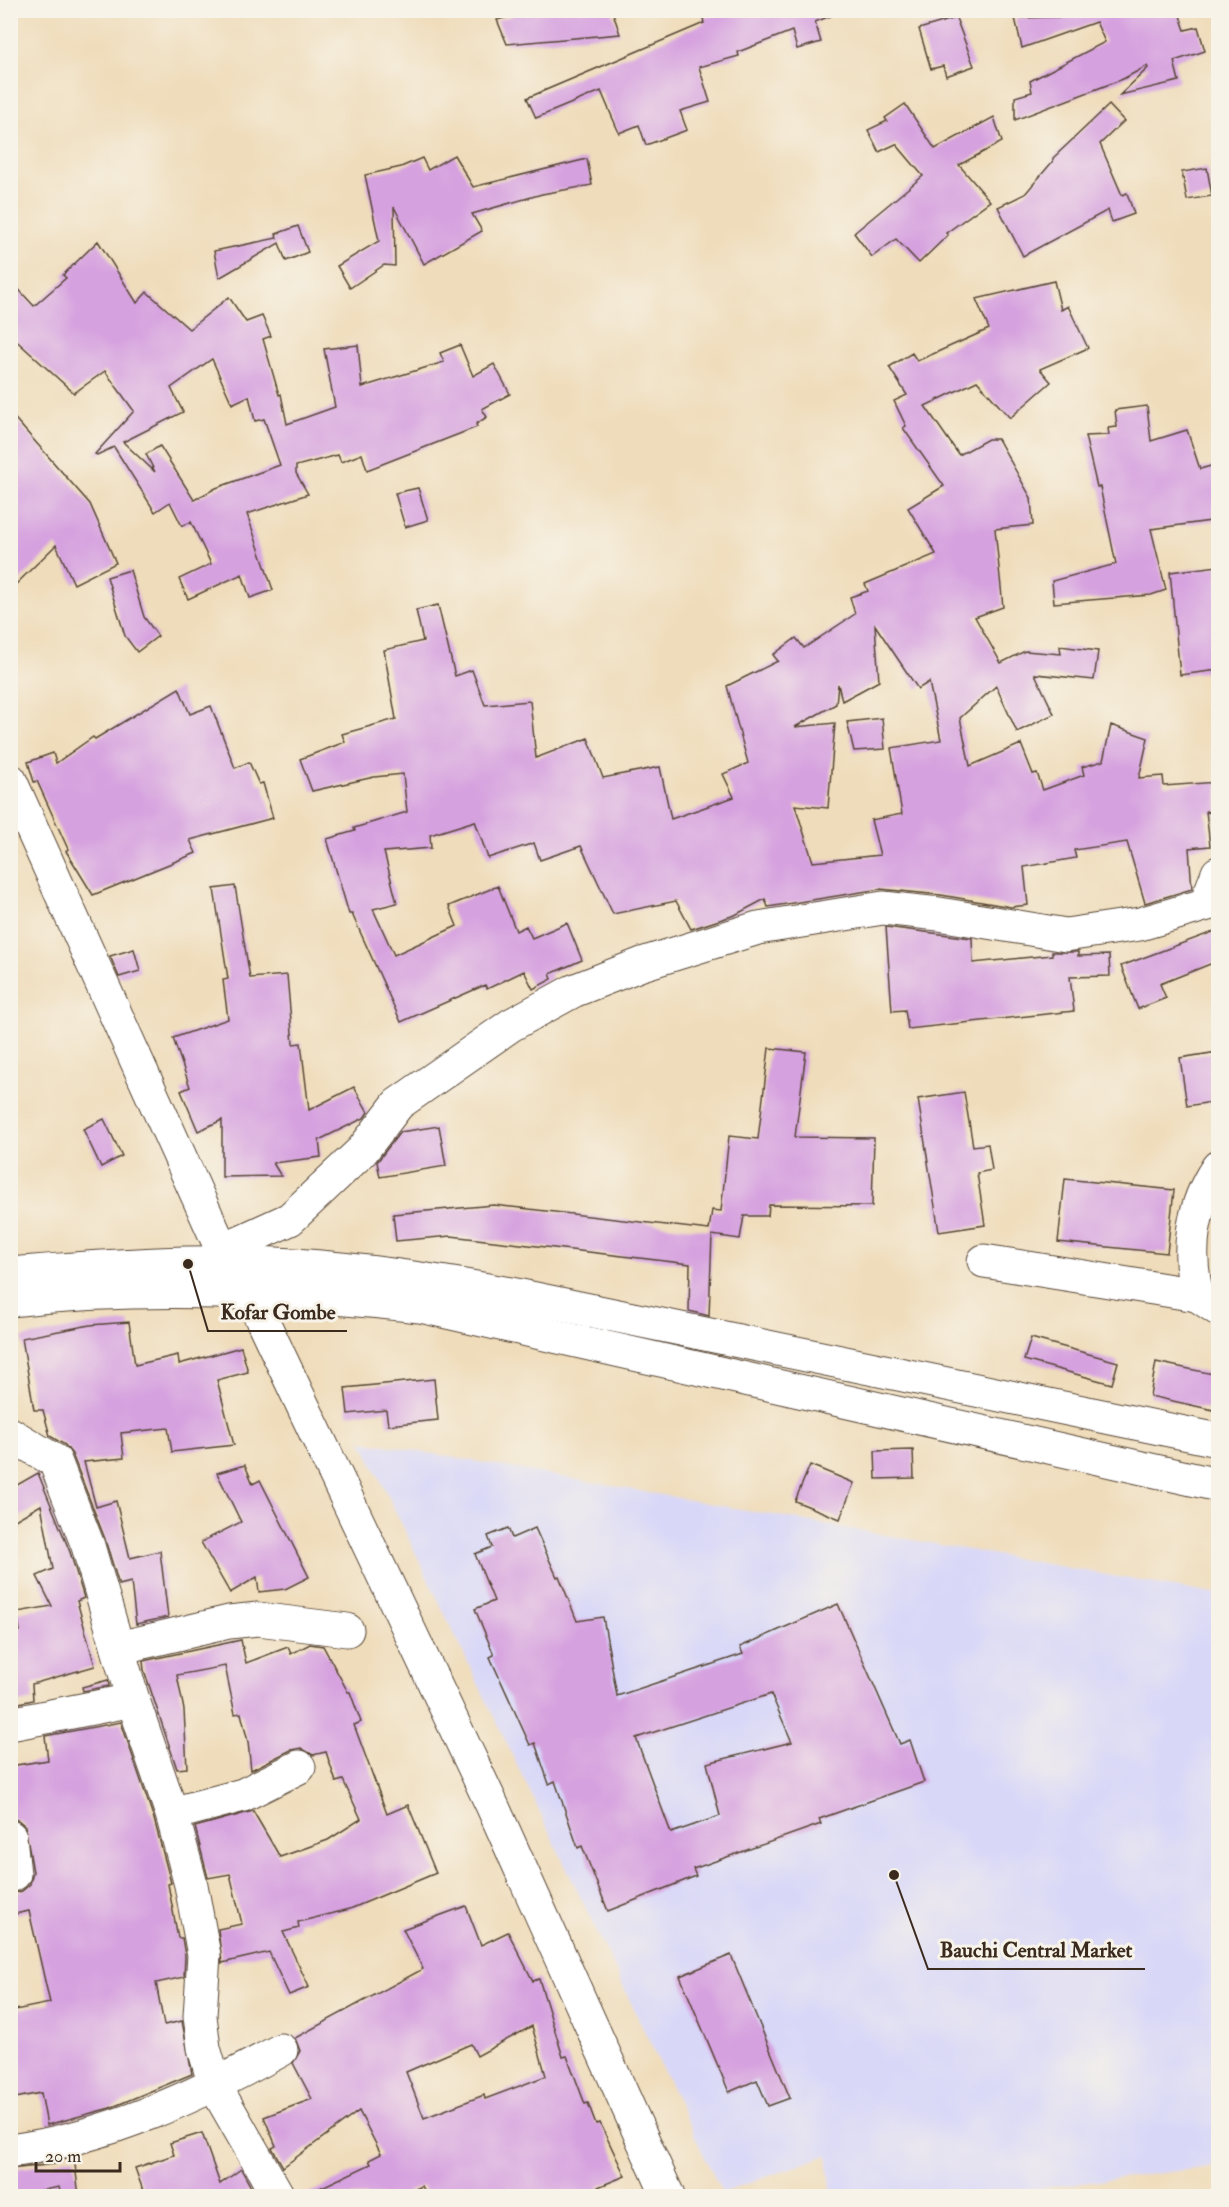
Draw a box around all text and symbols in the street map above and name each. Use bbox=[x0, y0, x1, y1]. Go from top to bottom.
callout: Kofar Gombe bbox=[208, 1292, 347, 1331]
text: Kofar Gombe bbox=[220, 1299, 336, 1326]
callout: Bauchi Central Market bbox=[928, 1930, 1145, 1969]
text: Bauchi Central Market bbox=[940, 1937, 1132, 1964]
scale bar bbox=[36, 2135, 120, 2173]
text: 20 m bbox=[45, 2145, 81, 2168]

